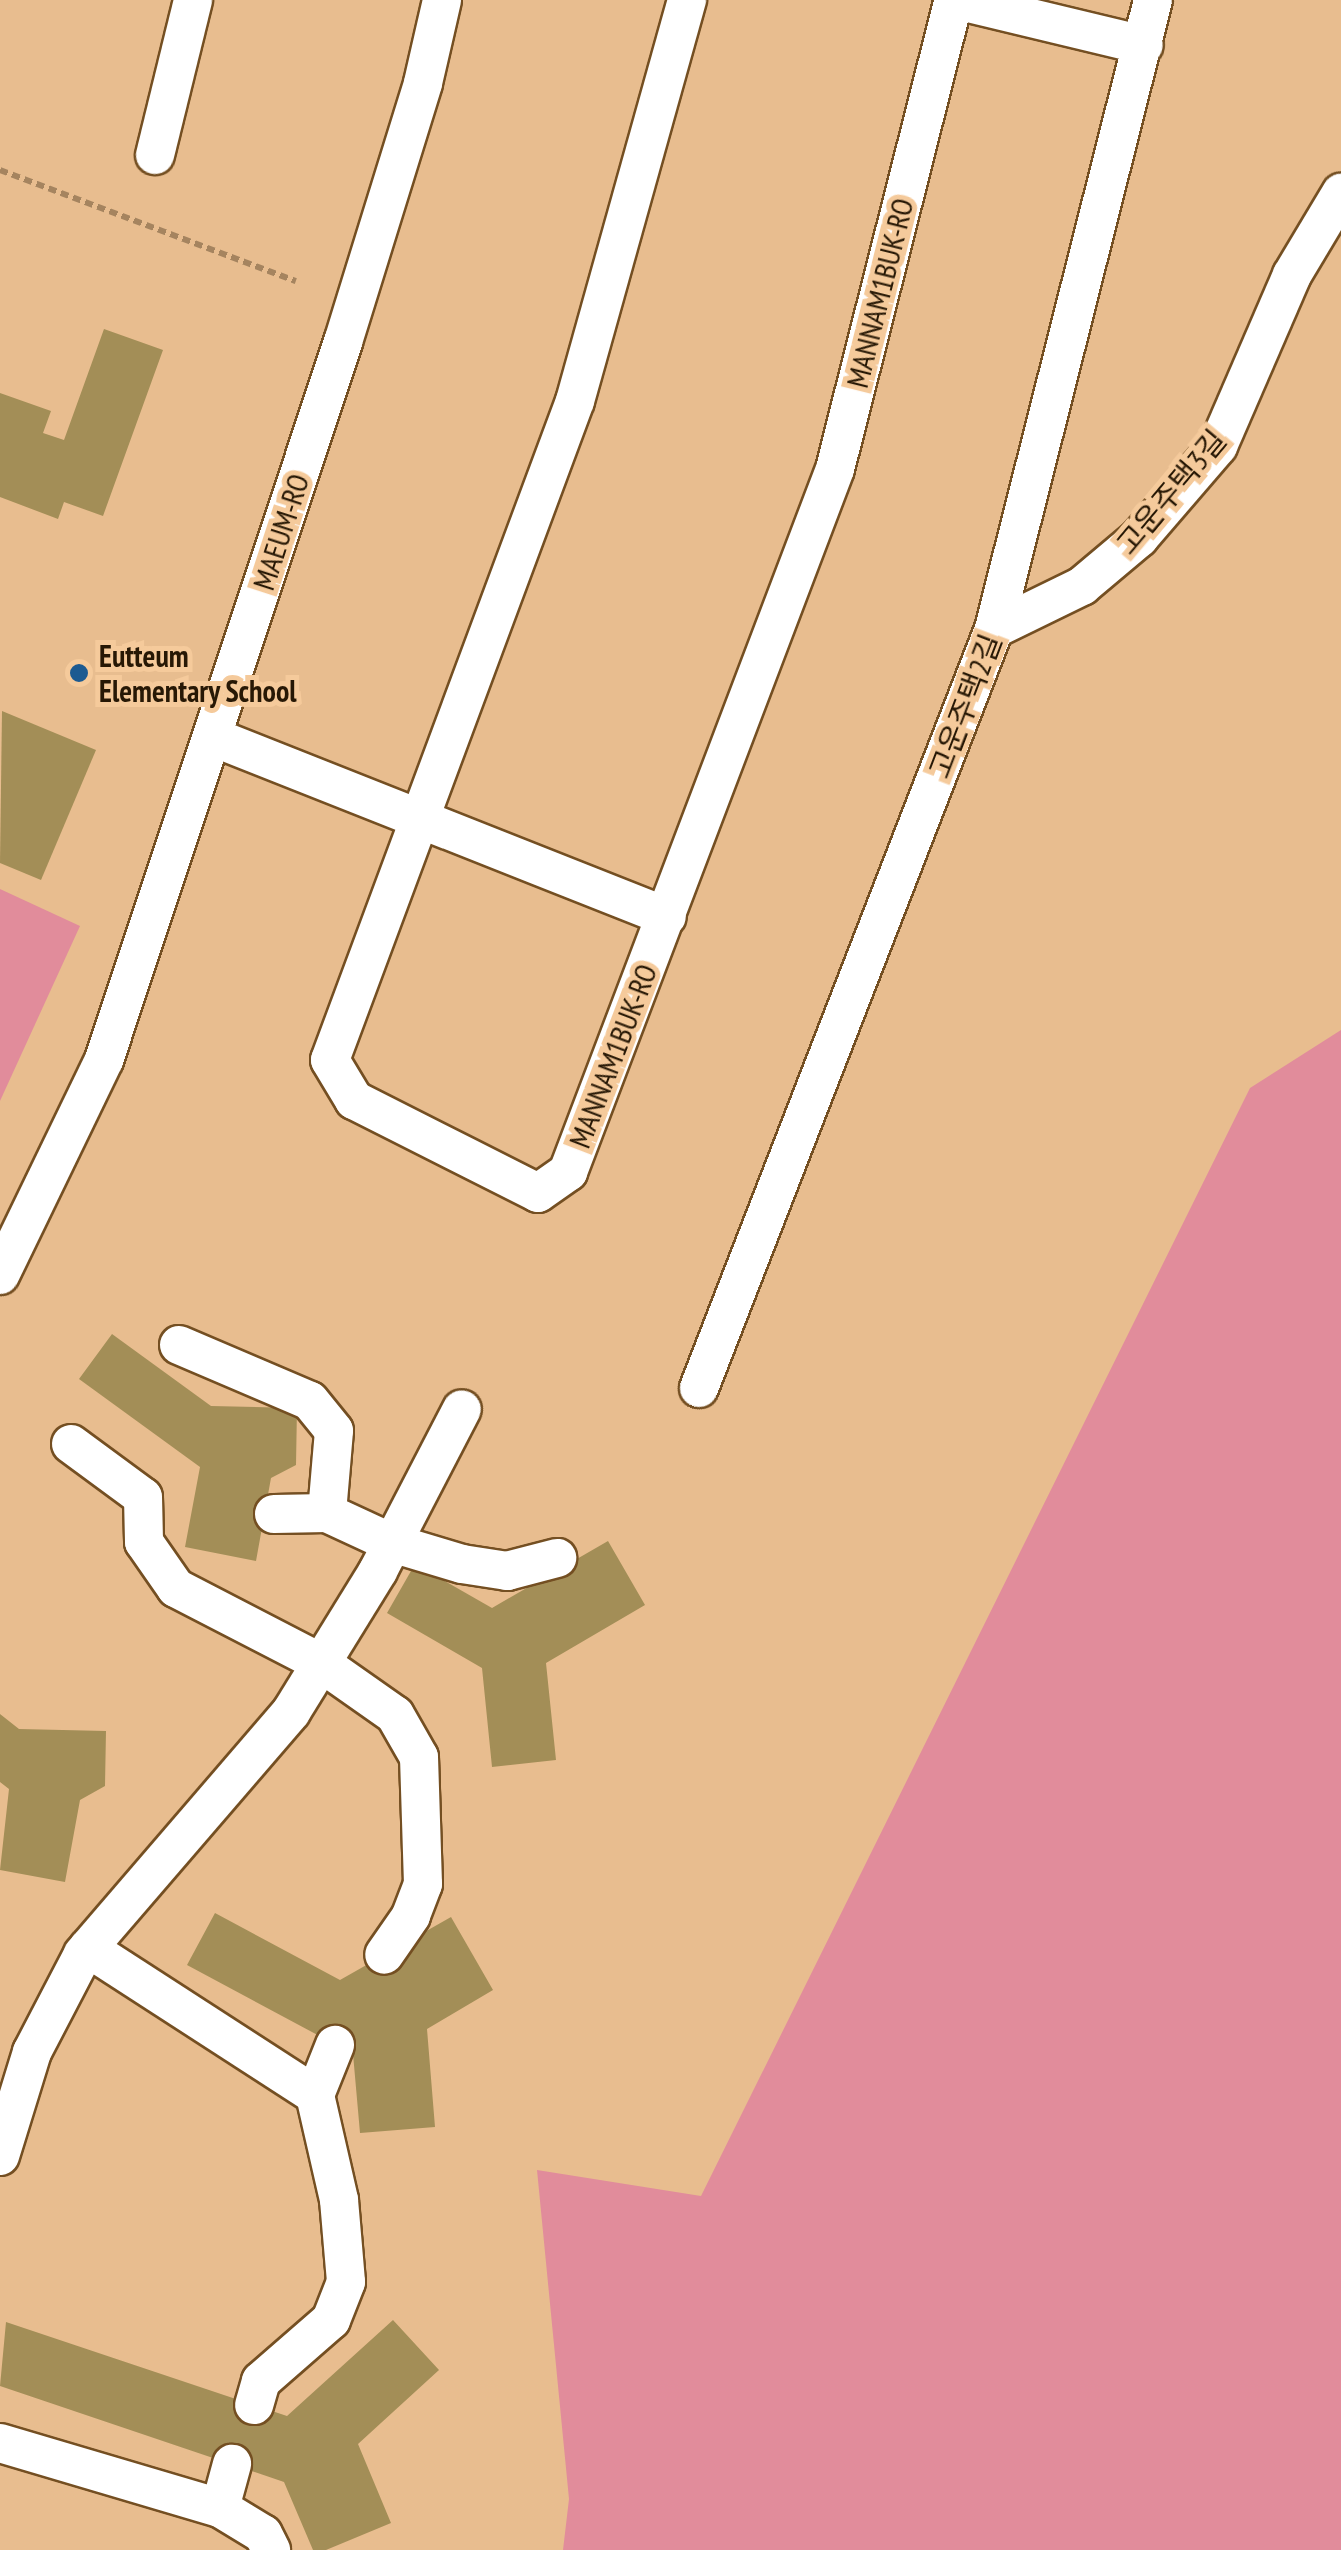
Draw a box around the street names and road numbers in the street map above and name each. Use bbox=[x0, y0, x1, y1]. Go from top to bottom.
street label: MANNAM1BUK-RO bbox=[839, 195, 921, 391]
street label: 고운주택3길 bbox=[1109, 422, 1233, 562]
street label: MAEUM-RO bbox=[245, 470, 317, 594]
street label: 고운주택2길 bbox=[921, 629, 1009, 783]
street label: MANNAM1BUK-RO bbox=[561, 959, 665, 1153]

